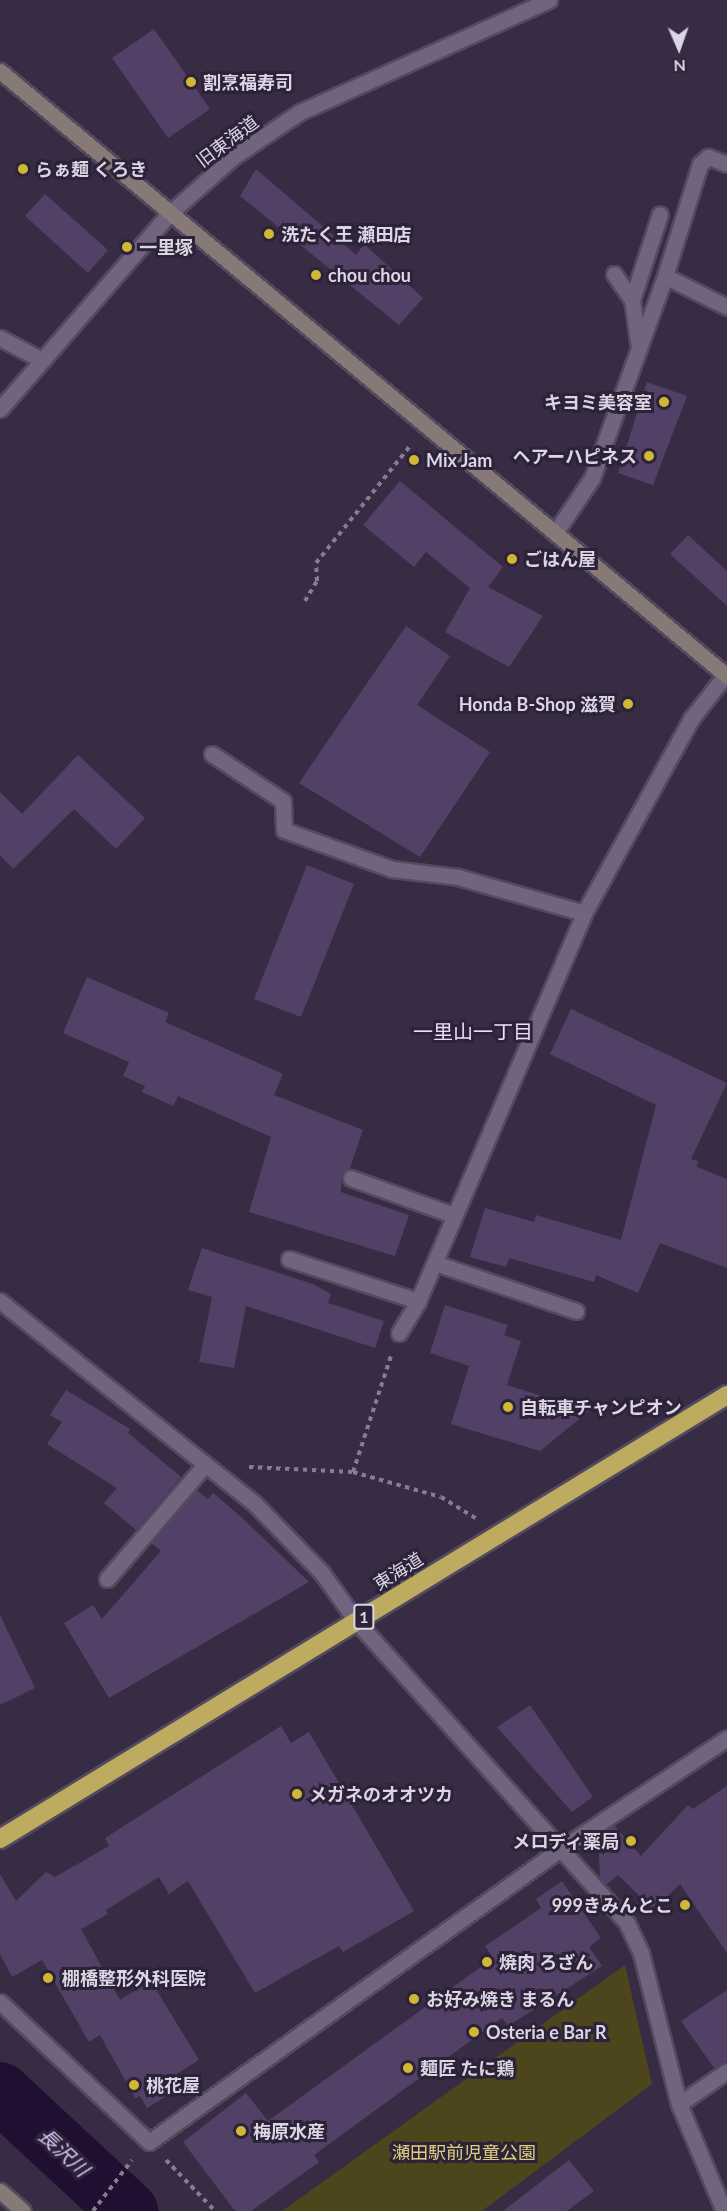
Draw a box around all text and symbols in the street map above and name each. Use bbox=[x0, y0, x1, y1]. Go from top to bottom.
north arrow bbox=[649, 18, 709, 78]
text: N bbox=[673, 57, 686, 76]
place label: 割烹福寿司 bbox=[203, 71, 293, 93]
marker: 割烹福寿司 bbox=[184, 75, 198, 89]
street label: 旧東海道 bbox=[192, 111, 262, 171]
place label: らぁ麺 くろき bbox=[35, 158, 147, 180]
marker: らぁ麺 くろき bbox=[16, 162, 30, 176]
place label: 洗たく王 瀬田店 bbox=[281, 223, 411, 245]
marker: 洗たく王 瀬田店 bbox=[262, 227, 276, 241]
place label: 一里塚 bbox=[139, 236, 193, 258]
marker: 一里塚 bbox=[120, 240, 134, 254]
place label: chou chou bbox=[328, 264, 411, 286]
marker: chou chou bbox=[309, 268, 323, 282]
place label: キヨミ美容室 bbox=[544, 391, 652, 413]
marker: キヨミ美容室 bbox=[657, 395, 671, 409]
place label: ヘアーハピネス bbox=[512, 445, 637, 467]
place label: Mix Jam bbox=[426, 449, 493, 471]
marker: ヘアーハピネス bbox=[642, 449, 656, 463]
marker: Mix Jam bbox=[407, 453, 421, 467]
place label: ごはん屋 bbox=[524, 548, 596, 570]
marker: ごはん屋 bbox=[505, 552, 519, 566]
place label: Honda B-Shop 滋賀 bbox=[459, 693, 616, 715]
marker: Honda B-Shop 滋賀 bbox=[621, 697, 635, 711]
district label: 一里山一丁目 bbox=[413, 1019, 533, 1043]
place label: 自転車チャンピオン bbox=[520, 1396, 682, 1418]
marker: 自転車チャンピオン bbox=[501, 1400, 515, 1414]
street label: 東海道 bbox=[369, 1548, 427, 1594]
road number: 1 bbox=[352, 1604, 376, 1630]
place label: メガネのオオツカ bbox=[309, 1783, 453, 1805]
marker: メガネのオオツカ bbox=[290, 1787, 304, 1801]
place label: メロディ薬局 bbox=[511, 1830, 619, 1852]
marker: メロディ薬局 bbox=[624, 1834, 638, 1848]
place label: 999きみんとこ bbox=[552, 1894, 673, 1916]
marker: 999きみんとこ bbox=[678, 1898, 692, 1912]
place label: 焼肉 ろざん bbox=[499, 1951, 593, 1973]
marker: 焼肉 ろざん bbox=[480, 1955, 494, 1969]
place label: 棚橋整形外科医院 bbox=[62, 1967, 206, 1989]
marker: 棚橋整形外科医院 bbox=[39, 1969, 57, 1987]
place label: お好み焼き まるん bbox=[426, 1988, 574, 2010]
marker: お好み焼き まるん bbox=[407, 1992, 421, 2006]
place label: Osteria e Bar R bbox=[486, 2021, 607, 2043]
marker: Osteria e Bar R bbox=[467, 2025, 481, 2039]
place label: 麺匠 たに鶏 bbox=[420, 2057, 514, 2079]
marker: 麺匠 たに鶏 bbox=[401, 2061, 415, 2075]
place label: 桃花屋 bbox=[146, 2074, 200, 2096]
marker: 桃花屋 bbox=[127, 2078, 141, 2092]
place label: 梅原水産 bbox=[253, 2120, 325, 2142]
water label: 長沢川 bbox=[34, 2123, 94, 2181]
marker: 梅原水産 bbox=[234, 2124, 248, 2138]
park label: 瀬田駅前児童公園 bbox=[392, 2141, 536, 2163]

